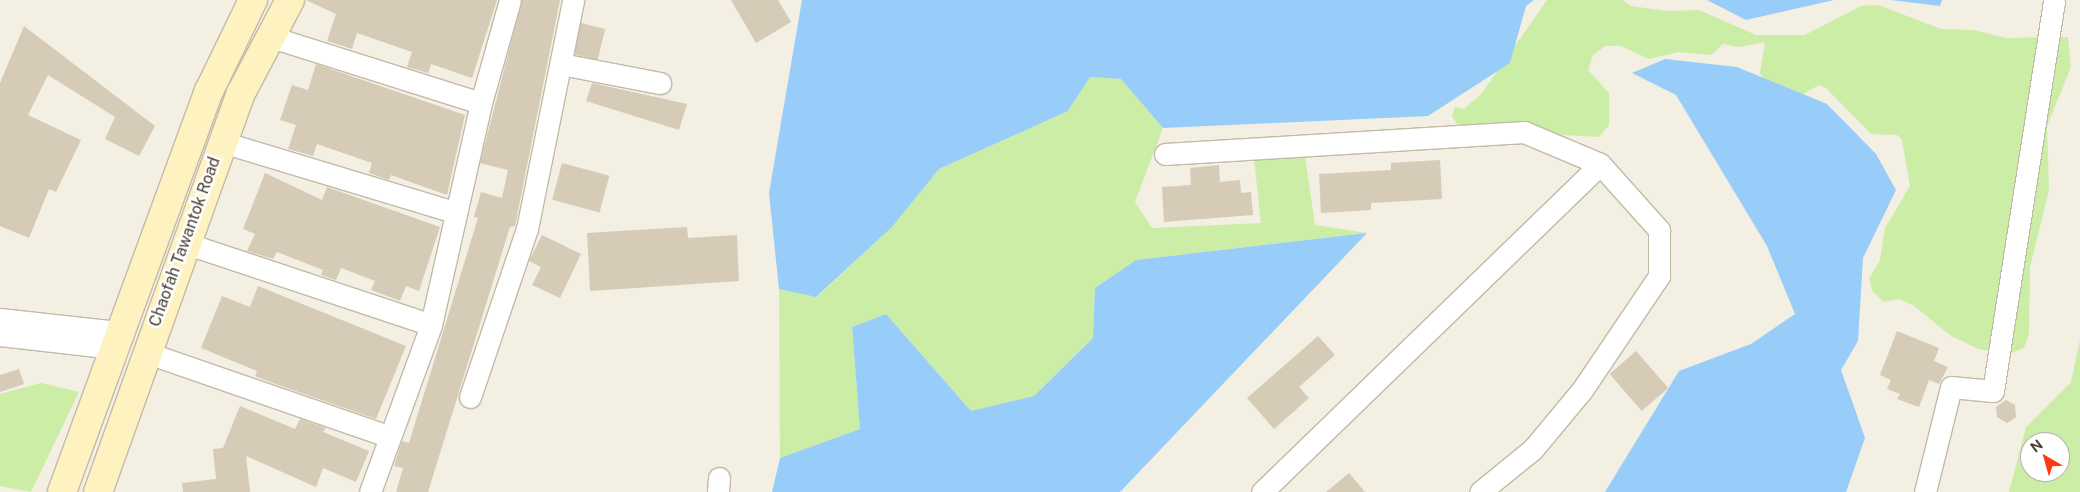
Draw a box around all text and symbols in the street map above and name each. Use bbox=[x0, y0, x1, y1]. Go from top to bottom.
street label: Chaofah Tawantok Road bbox=[145, 155, 225, 329]
north arrow bbox=[2020, 432, 2070, 482]
text: N bbox=[2027, 436, 2046, 456]

